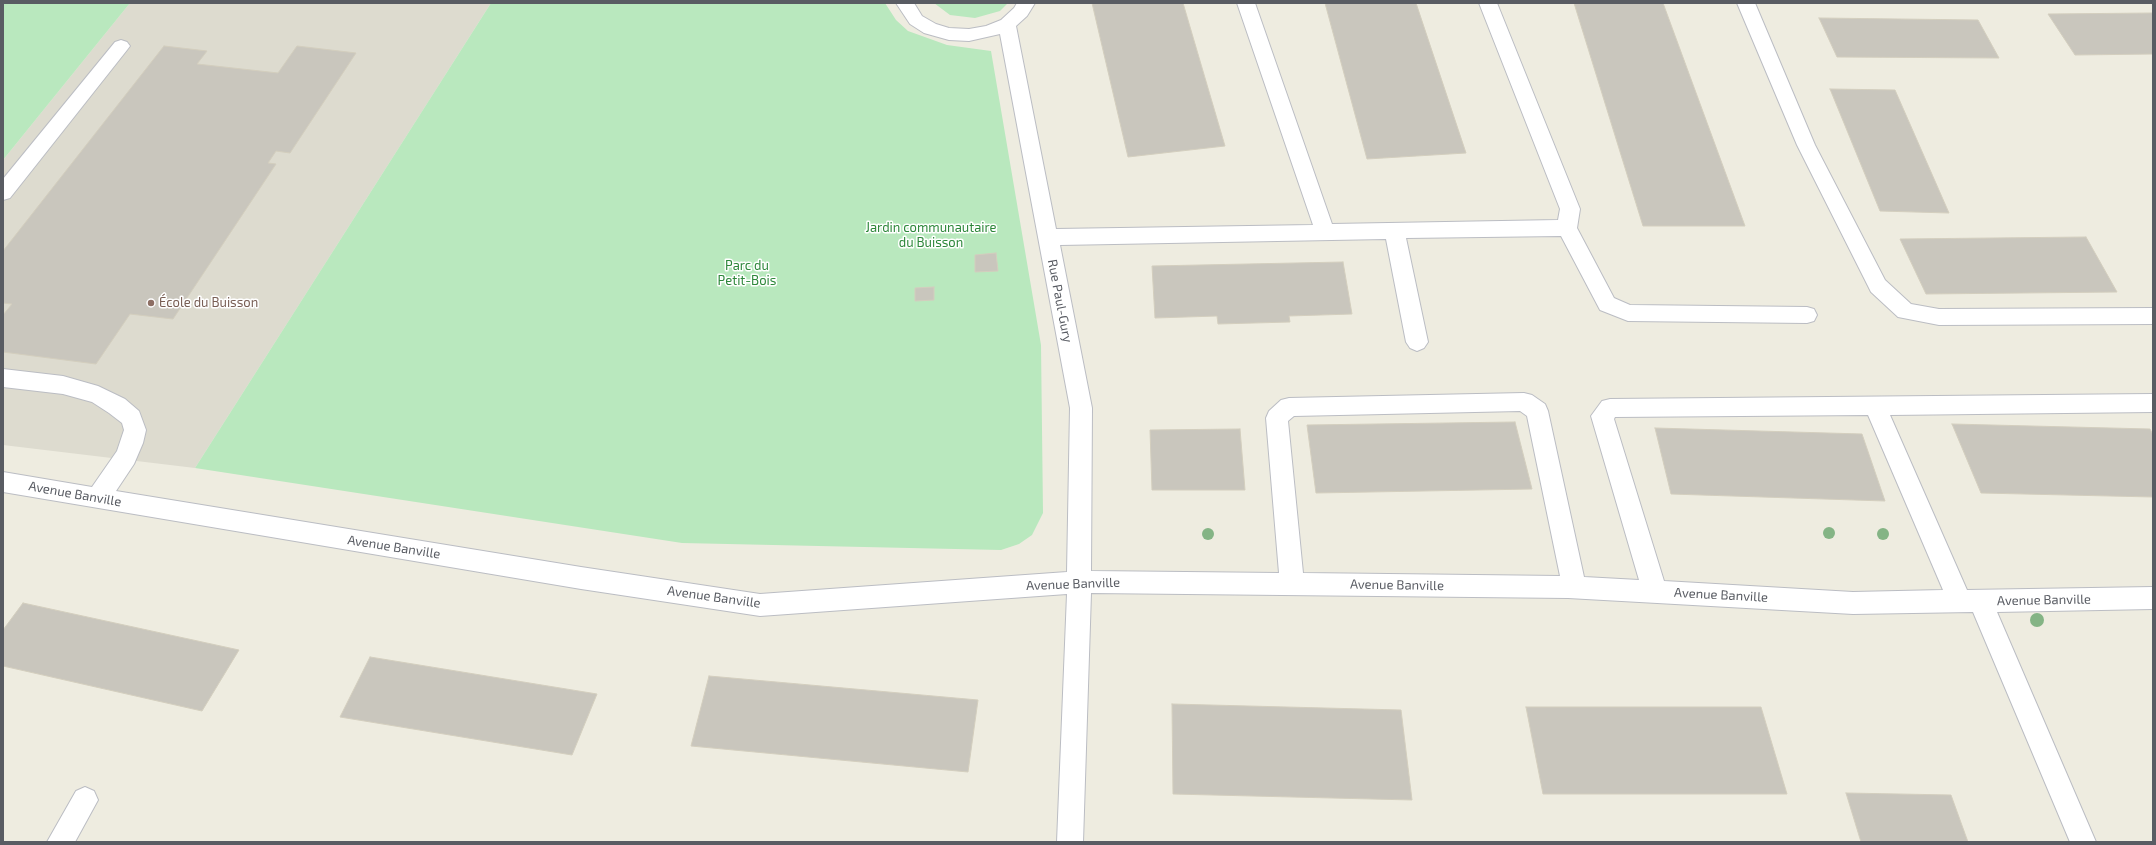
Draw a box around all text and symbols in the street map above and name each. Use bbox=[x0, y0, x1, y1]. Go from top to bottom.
park label: Jardin communautaire du Buisson bbox=[865, 220, 997, 251]
park label: Parc du Petit-Bois bbox=[718, 258, 776, 289]
street label: Rue Paul-Gury bbox=[1044, 258, 1076, 344]
place label: École du Buisson bbox=[159, 295, 258, 311]
marker: École du Buisson bbox=[146, 298, 156, 308]
street label: Avenue Banville bbox=[27, 478, 123, 510]
street label: Avenue Banville bbox=[346, 532, 442, 562]
street label: Avenue Banville bbox=[1026, 575, 1120, 593]
street label: Avenue Banville bbox=[1350, 576, 1444, 594]
street label: Avenue Banville bbox=[666, 583, 762, 611]
street label: Avenue Banville bbox=[1674, 585, 1768, 605]
street label: Avenue Banville bbox=[1997, 591, 2091, 609]

